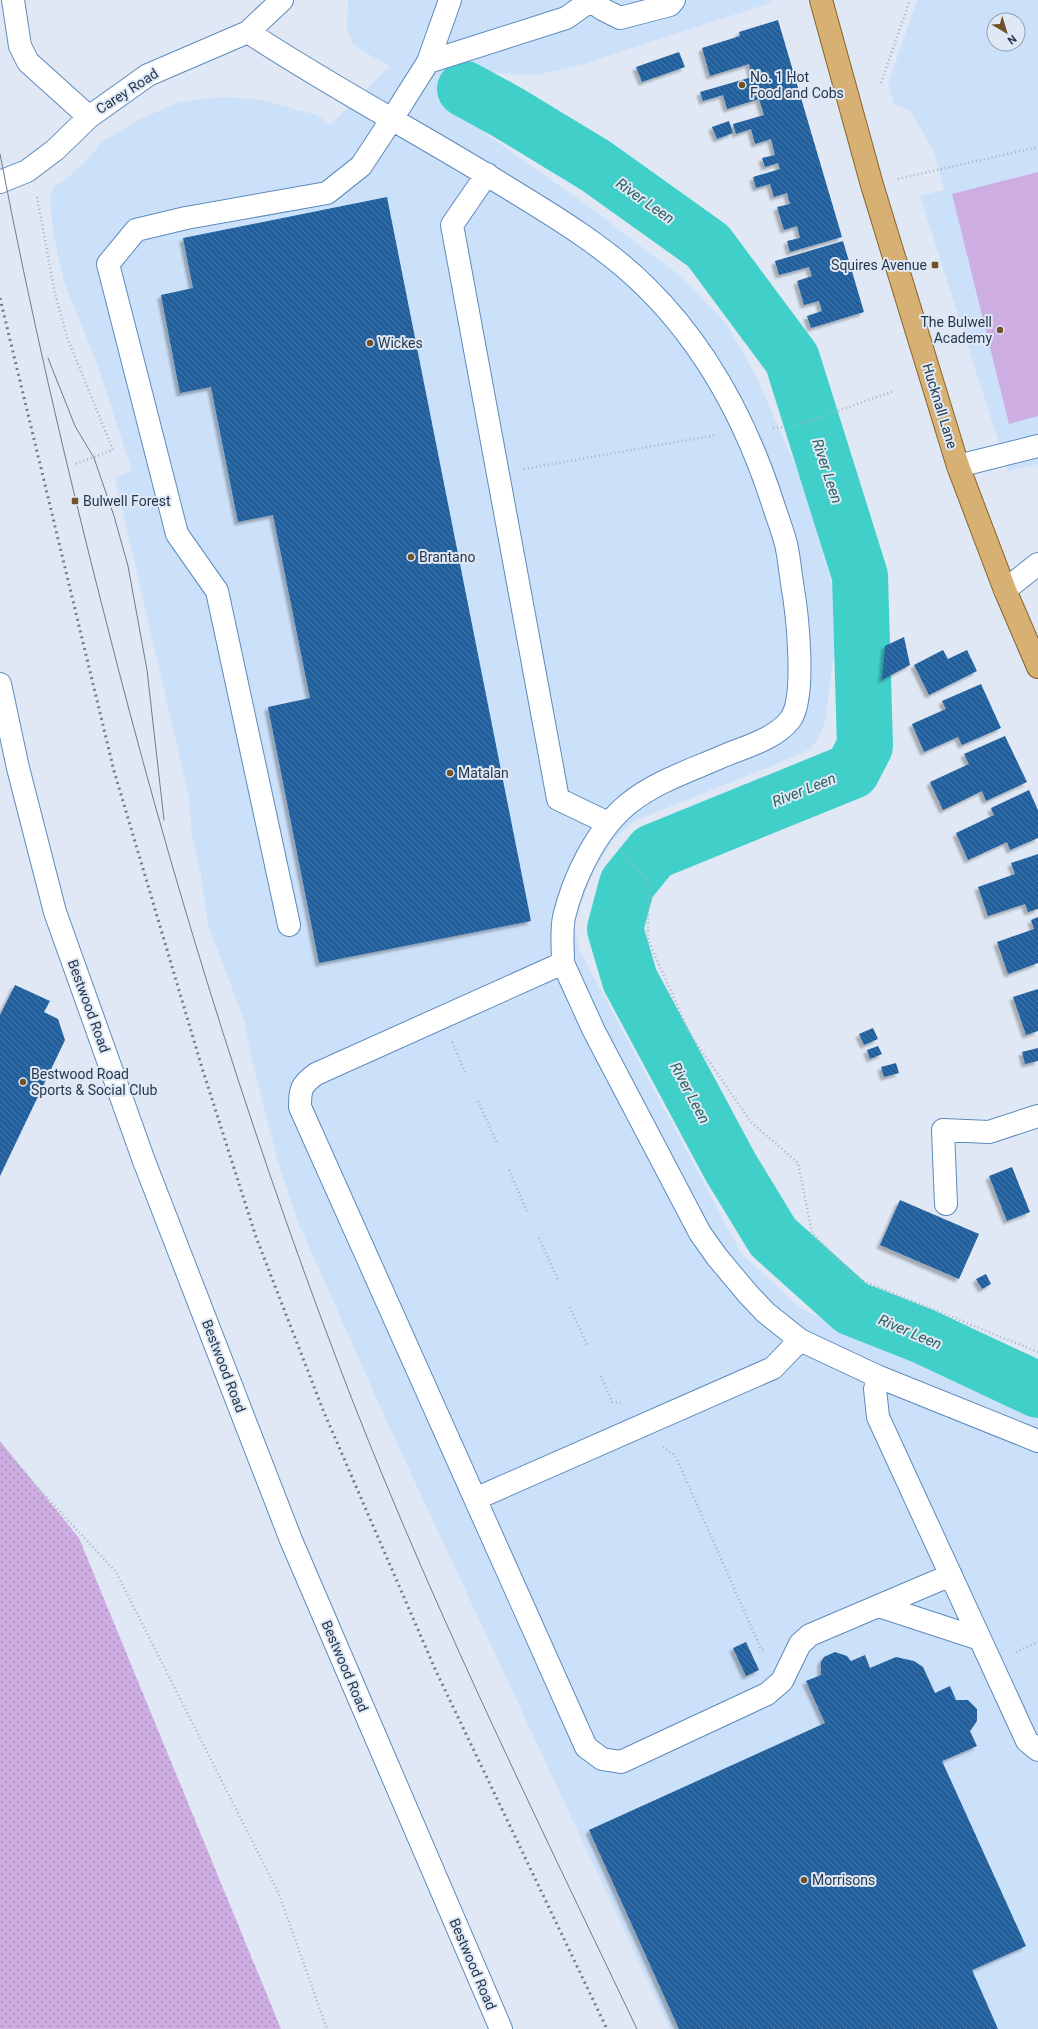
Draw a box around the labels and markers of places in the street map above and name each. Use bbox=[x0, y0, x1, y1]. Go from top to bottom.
place label: No. 1 Hot Food and Cobs bbox=[750, 69, 844, 101]
marker: No. 1 Hot Food and Cobs bbox=[737, 80, 747, 90]
place label: Squires Avenue bbox=[831, 257, 927, 273]
marker: Squires Avenue bbox=[930, 260, 940, 270]
place label: The Bulwell Academy bbox=[920, 314, 992, 346]
marker: The Bulwell Academy bbox=[995, 325, 1005, 335]
place label: Wickes bbox=[378, 335, 423, 351]
marker: Wickes bbox=[365, 338, 375, 348]
place label: Bulwell Forest bbox=[83, 493, 171, 509]
marker: Bulwell Forest bbox=[70, 496, 80, 506]
place label: Brantano bbox=[419, 549, 475, 565]
marker: Brantano bbox=[406, 552, 416, 562]
place label: Matalan bbox=[458, 765, 509, 781]
marker: Matalan bbox=[445, 768, 455, 778]
place label: Bestwood Road Sports & Social Club bbox=[31, 1066, 157, 1098]
marker: Bestwood Road Sports & Social Club bbox=[18, 1077, 28, 1087]
place label: Morrisons bbox=[812, 1872, 875, 1888]
marker: Morrisons bbox=[799, 1875, 809, 1885]

